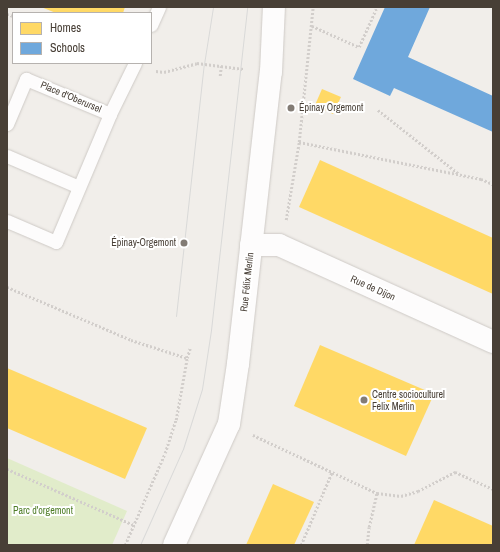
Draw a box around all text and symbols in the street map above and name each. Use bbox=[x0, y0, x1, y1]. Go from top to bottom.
legend bbox=[12, 12, 152, 64]
text: Homes bbox=[50, 20, 81, 36]
text: Schools bbox=[50, 40, 85, 56]
street label: Place d'Oberursel bbox=[39, 79, 103, 115]
place label: Épinay Orgemont bbox=[299, 102, 363, 114]
marker: Épinay Orgemont bbox=[286, 103, 296, 113]
place label: Épinay-Orgemont bbox=[111, 237, 176, 249]
marker: Épinay-Orgemont bbox=[179, 238, 189, 248]
street label: Rue Félix Merlin bbox=[238, 252, 256, 312]
street label: Rue de Dijon bbox=[349, 273, 397, 303]
place label: Centre socioculturel Felix Merlin bbox=[372, 388, 445, 412]
marker: Centre socioculturel Felix Merlin bbox=[359, 395, 369, 405]
park label: Parc d'orgemont bbox=[13, 505, 73, 517]

